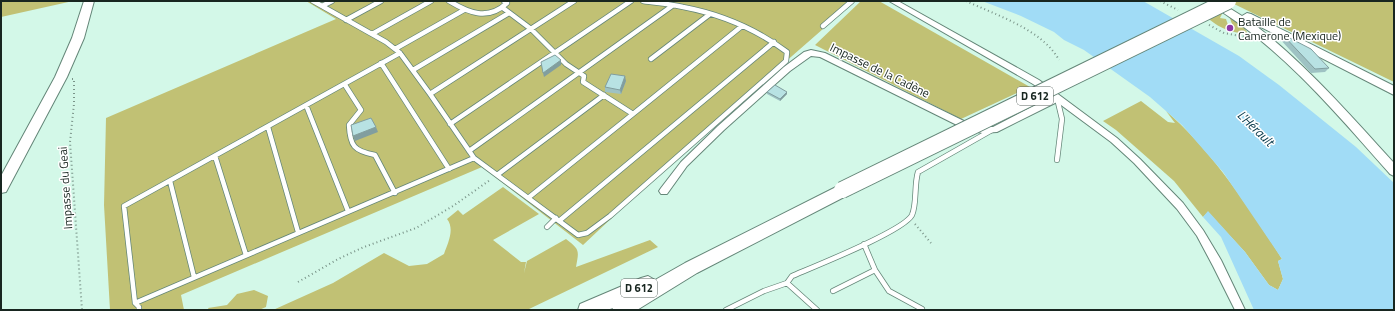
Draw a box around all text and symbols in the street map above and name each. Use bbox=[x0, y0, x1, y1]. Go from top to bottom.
place label: Bataille de Camerone (Mexique) bbox=[1238, 12, 1341, 45]
marker: Bataille de Camerone (Mexique) bbox=[1225, 23, 1235, 33]
street label: Impasse de la Cadène bbox=[827, 38, 933, 102]
road number: D 612 bbox=[1017, 87, 1053, 105]
water label: L'Hérault bbox=[1233, 105, 1280, 152]
street label: Impasse du Geai bbox=[53, 146, 77, 230]
road number: D 612 bbox=[621, 279, 657, 297]

